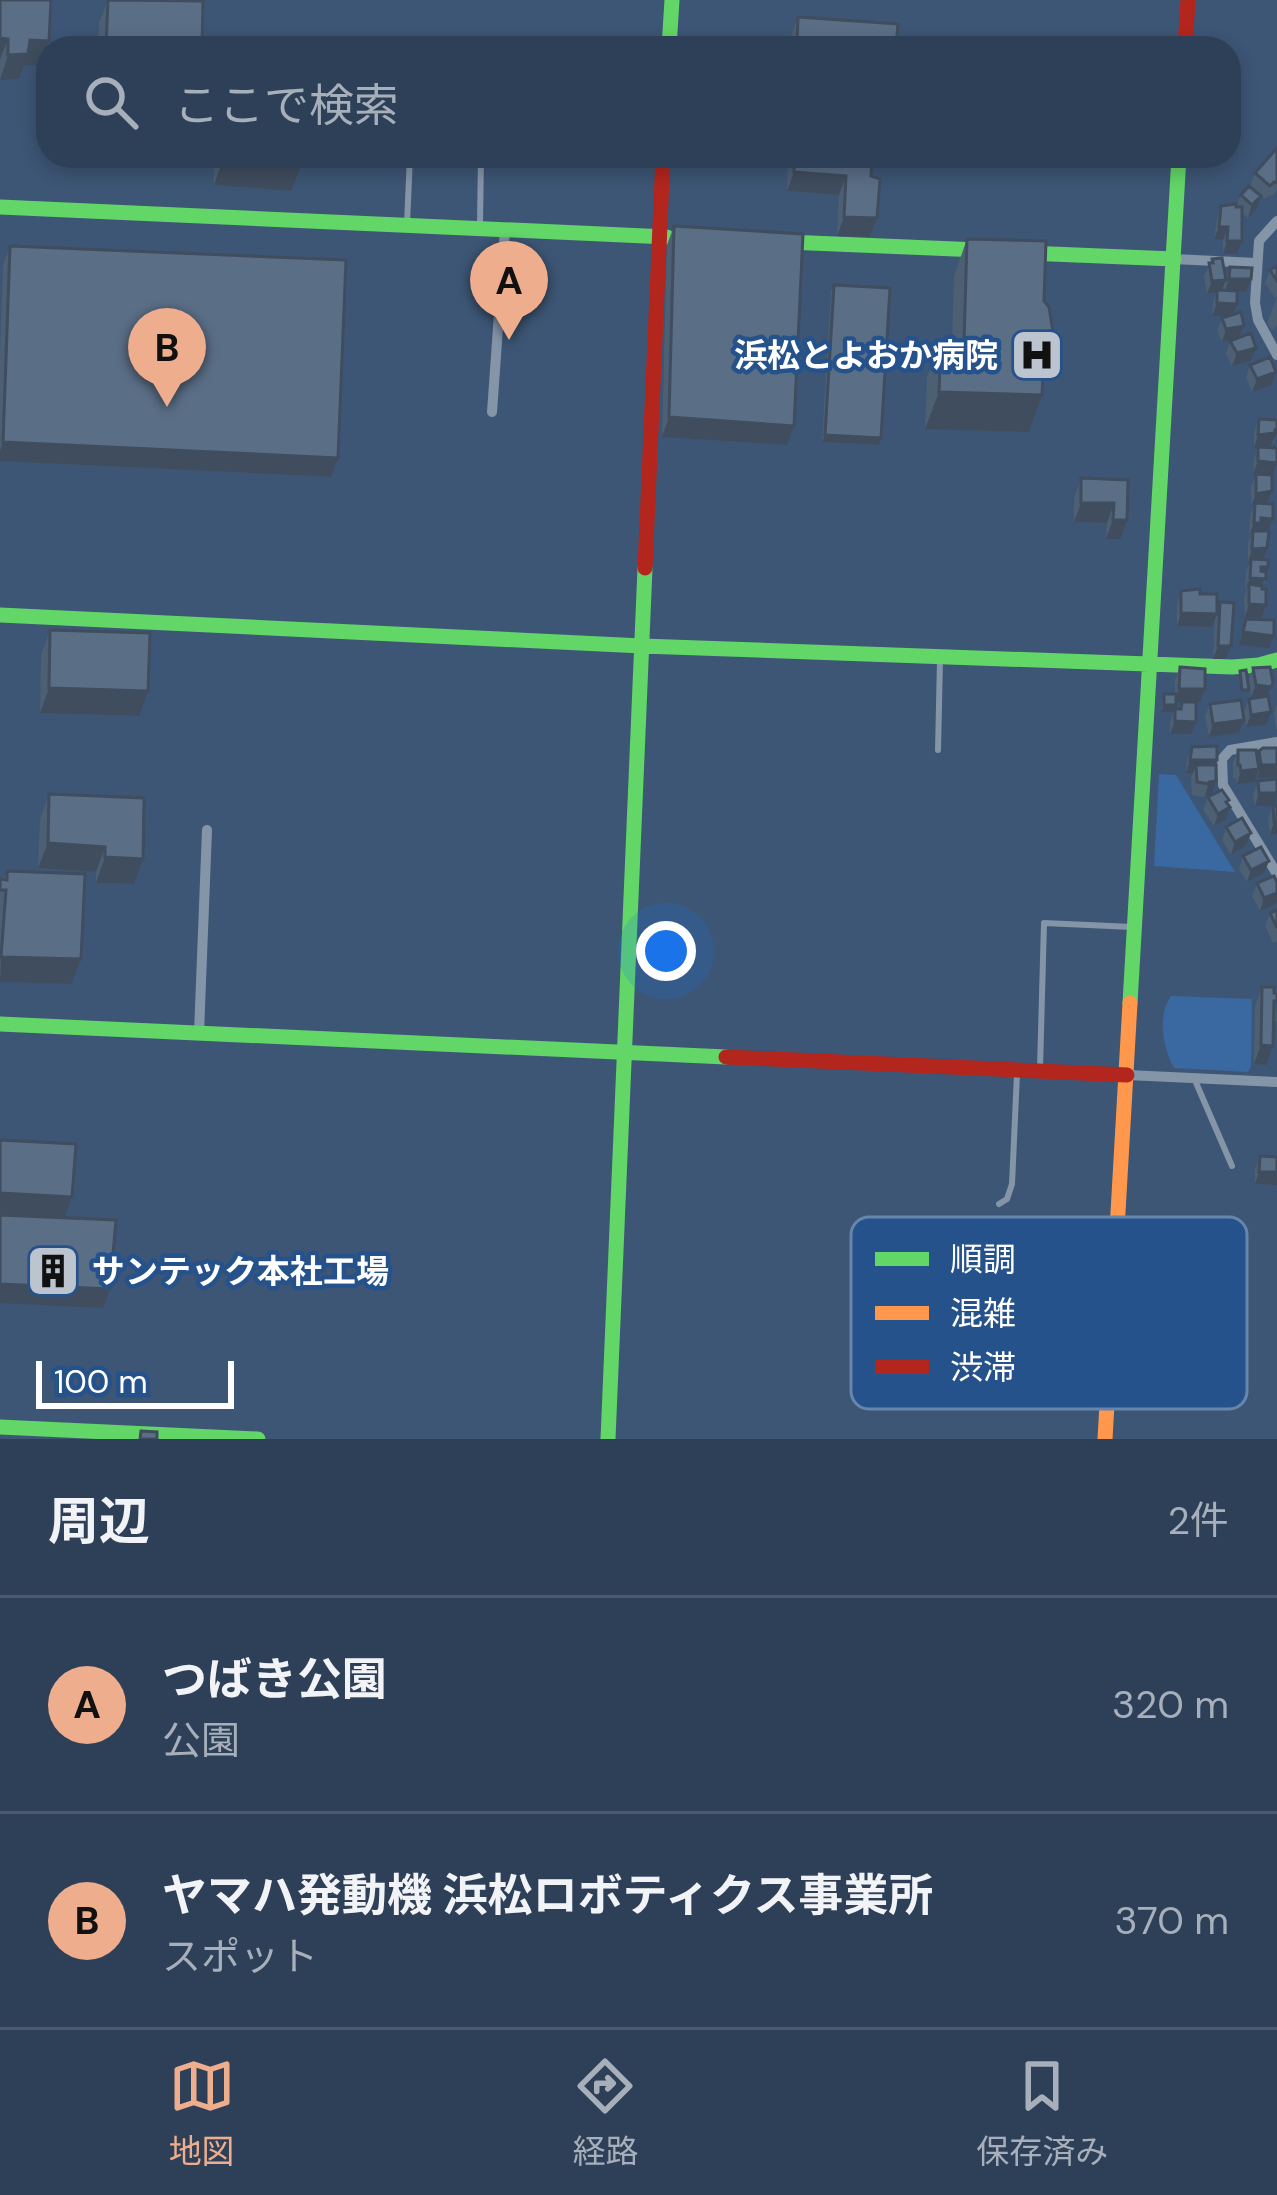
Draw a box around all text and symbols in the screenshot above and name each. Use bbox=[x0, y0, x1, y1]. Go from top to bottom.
search box bbox=[36, 36, 1241, 168]
icon: search bbox=[78, 69, 144, 135]
text: ここで検索 bbox=[174, 76, 399, 135]
pin: A bbox=[470, 241, 548, 340]
pin: B bbox=[128, 308, 206, 407]
hospital icon: 浜松とよおか病院 bbox=[1009, 327, 1065, 383]
place label: 浜松とよおか病院 bbox=[734, 334, 998, 377]
your location bbox=[636, 921, 696, 981]
legend bbox=[851, 1217, 1247, 1409]
text: 順調 bbox=[950, 1238, 1016, 1281]
building icon: サンテック本社工場 bbox=[25, 1243, 81, 1299]
place label: サンテック本社工場 bbox=[92, 1250, 389, 1293]
text: 混雑 bbox=[950, 1292, 1016, 1335]
text: 渋滞 bbox=[950, 1346, 1016, 1389]
scale bar bbox=[36, 1355, 234, 1408]
text: 100 m bbox=[54, 1360, 148, 1403]
text: 周辺 bbox=[48, 1488, 150, 1555]
text: 2件 bbox=[1168, 1495, 1229, 1546]
text: つばき公園 bbox=[162, 1650, 387, 1709]
text: A bbox=[73, 1679, 101, 1730]
text: 320 m bbox=[1112, 1679, 1229, 1730]
text: 公園 bbox=[162, 1715, 240, 1766]
text: ヤマハ発動機 浜松ロボティクス事業所 bbox=[162, 1866, 934, 1925]
text: B bbox=[75, 1895, 99, 1946]
text: 370 m bbox=[1115, 1895, 1229, 1946]
text: スポット bbox=[162, 1931, 318, 1982]
tab: 地図 bbox=[169, 2053, 235, 2173]
tab: 経路 bbox=[572, 2053, 638, 2173]
tab: 保存済み bbox=[976, 2053, 1108, 2173]

